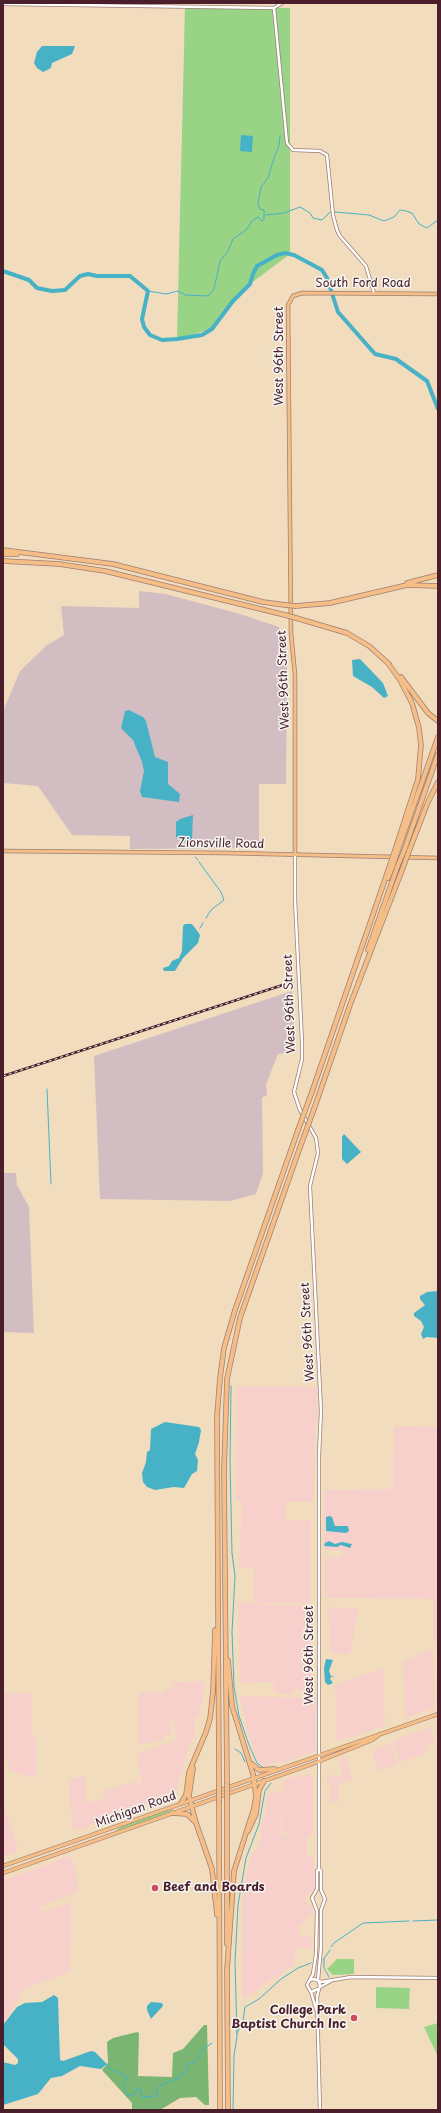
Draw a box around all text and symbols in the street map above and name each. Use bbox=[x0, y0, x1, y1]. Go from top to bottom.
street label: South Ford Road bbox=[315, 277, 411, 291]
street label: West 96th Street bbox=[273, 306, 287, 406]
street label: West 96th Street bbox=[275, 630, 293, 730]
street label: Zionsville Road bbox=[178, 836, 264, 852]
street label: West 96th Street bbox=[281, 954, 299, 1054]
street label: West 96th Street bbox=[298, 1282, 318, 1382]
street label: West 96th Street bbox=[303, 1605, 317, 1705]
street label: Michigan Road bbox=[94, 1789, 178, 1831]
place label: Beef and Boards bbox=[163, 1881, 265, 1895]
marker: Beef and Boards bbox=[150, 1883, 160, 1893]
place label: College Park Baptist Church Inc bbox=[231, 2004, 346, 2032]
marker: College Park Baptist Church Inc bbox=[349, 2013, 359, 2023]

